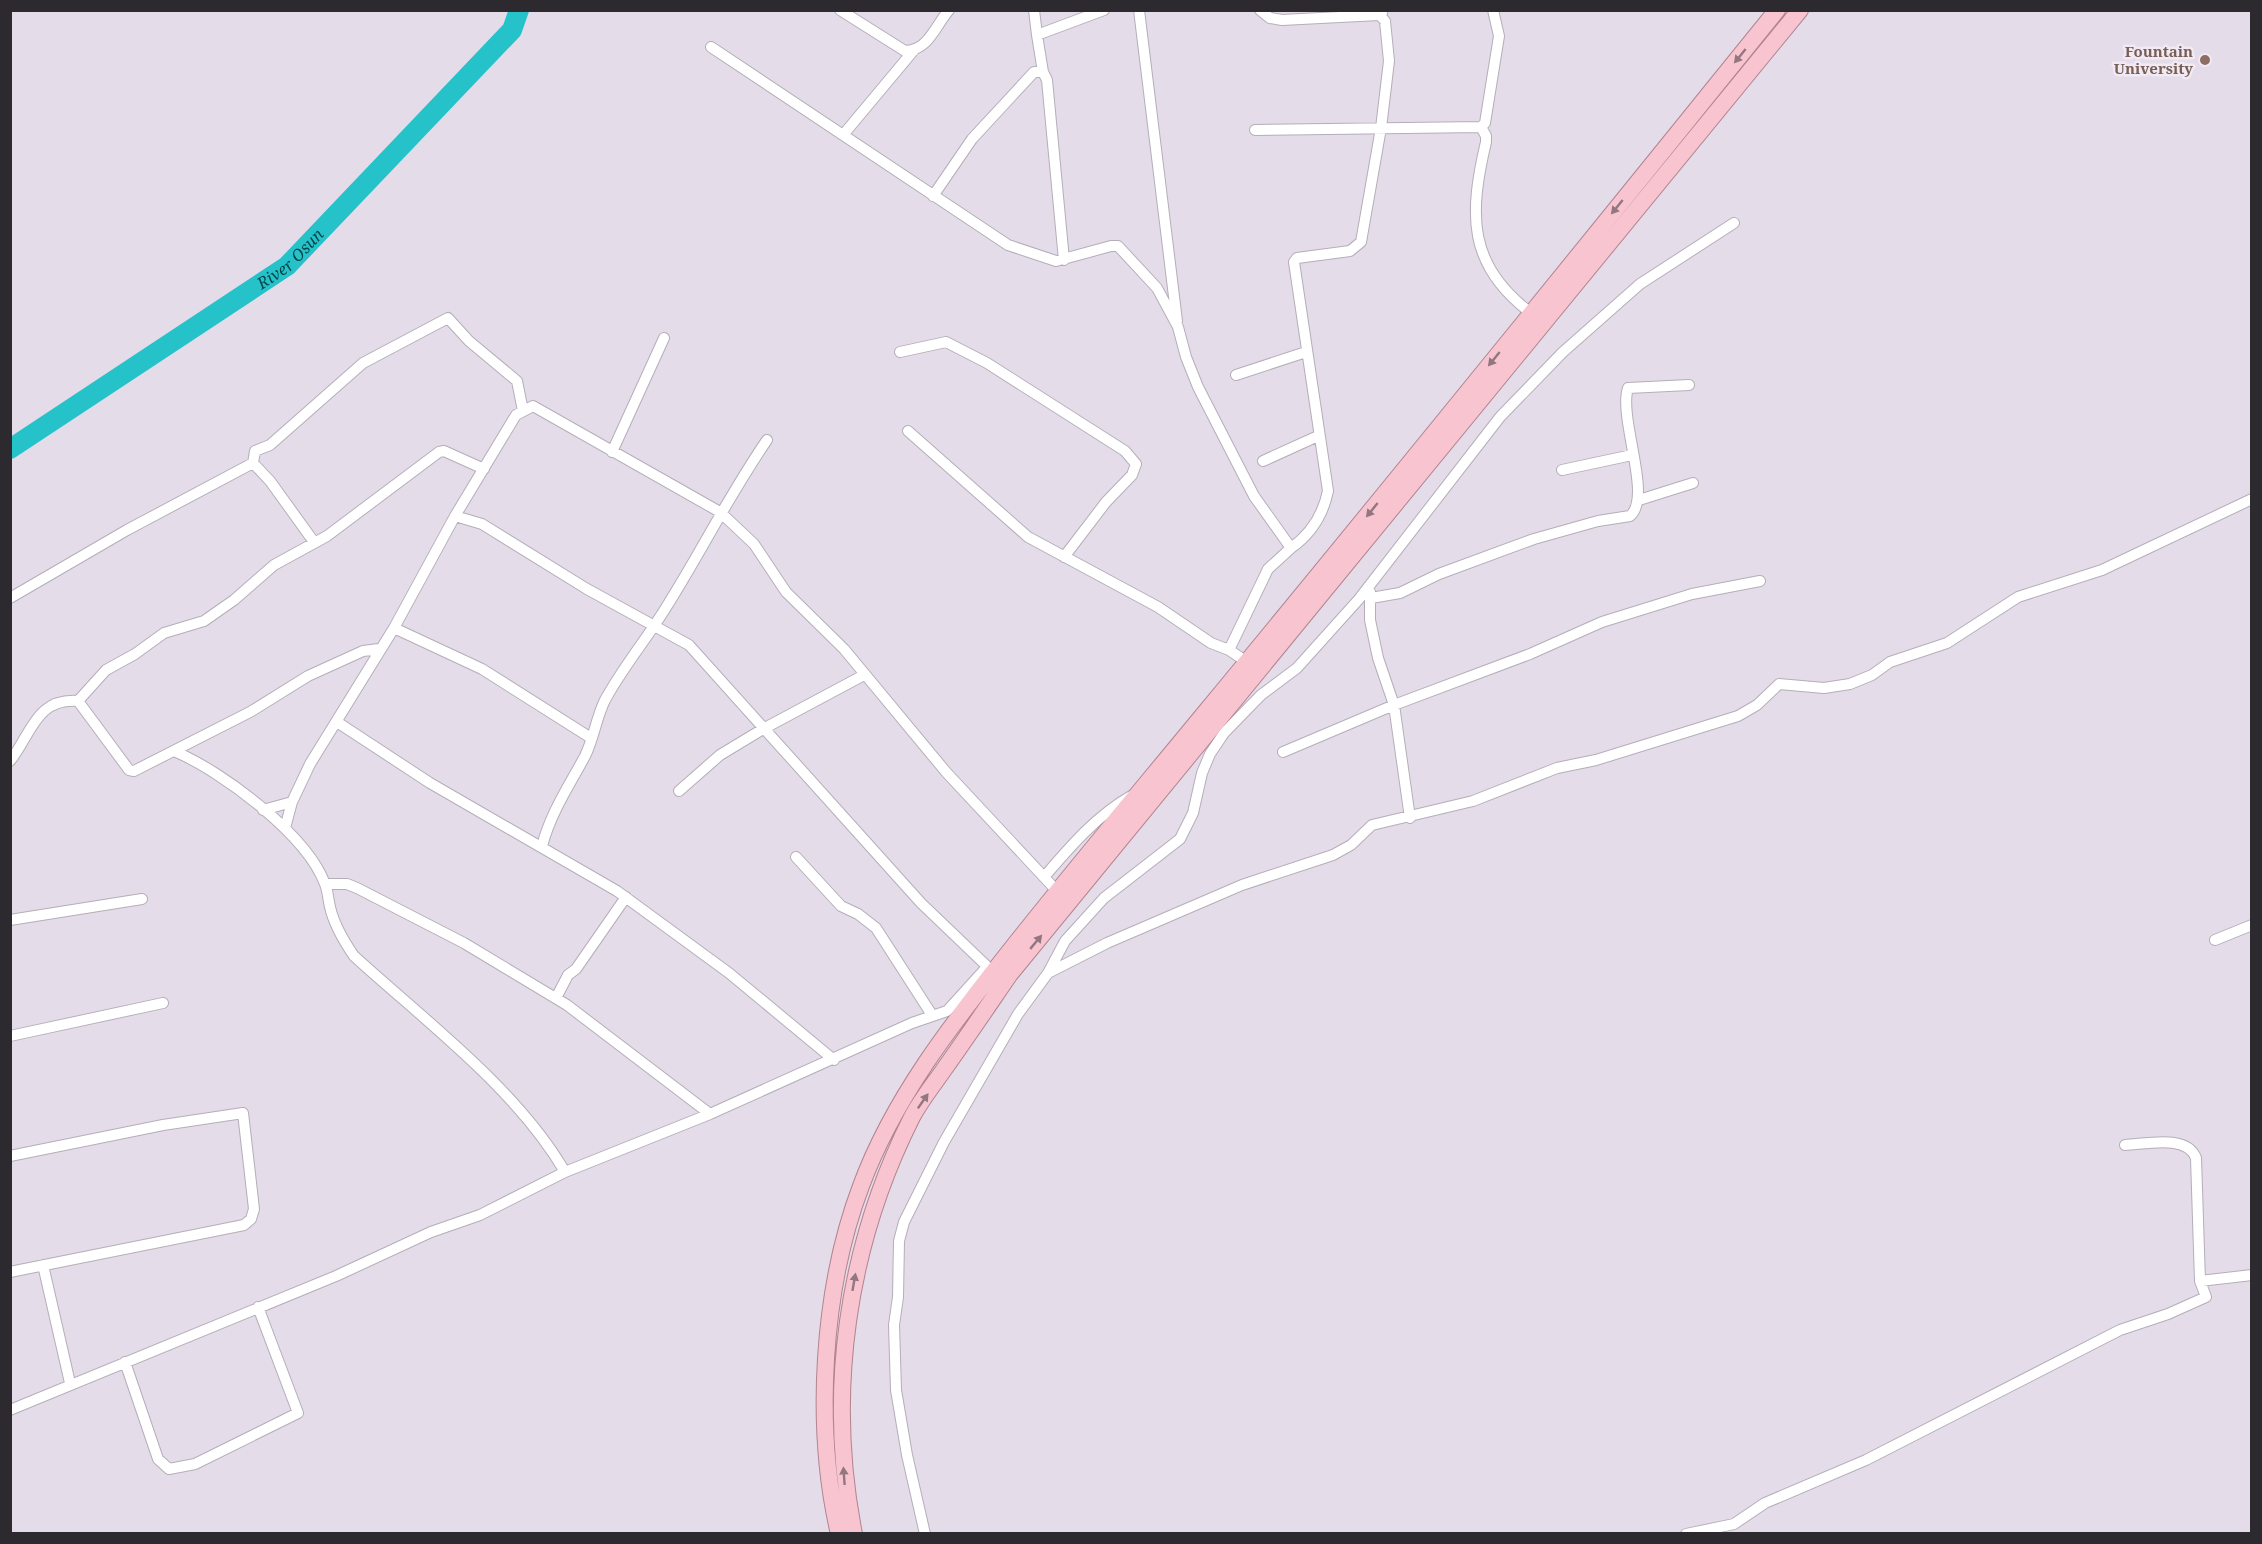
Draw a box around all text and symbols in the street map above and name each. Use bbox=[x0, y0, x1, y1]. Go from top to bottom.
place label: Fountain University bbox=[2114, 41, 2193, 78]
one-way arrow bbox=[1734, 48, 1747, 64]
marker: Fountain University bbox=[2198, 53, 2212, 67]
one-way arrow bbox=[1611, 199, 1624, 215]
water label: River Osun bbox=[252, 223, 328, 295]
one-way arrow bbox=[1489, 351, 1501, 366]
one-way arrow bbox=[1365, 502, 1378, 518]
one-way arrow bbox=[1030, 934, 1043, 950]
one-way arrow bbox=[917, 1093, 929, 1109]
one-way arrow bbox=[850, 1272, 859, 1291]
one-way arrow bbox=[840, 1466, 849, 1485]

